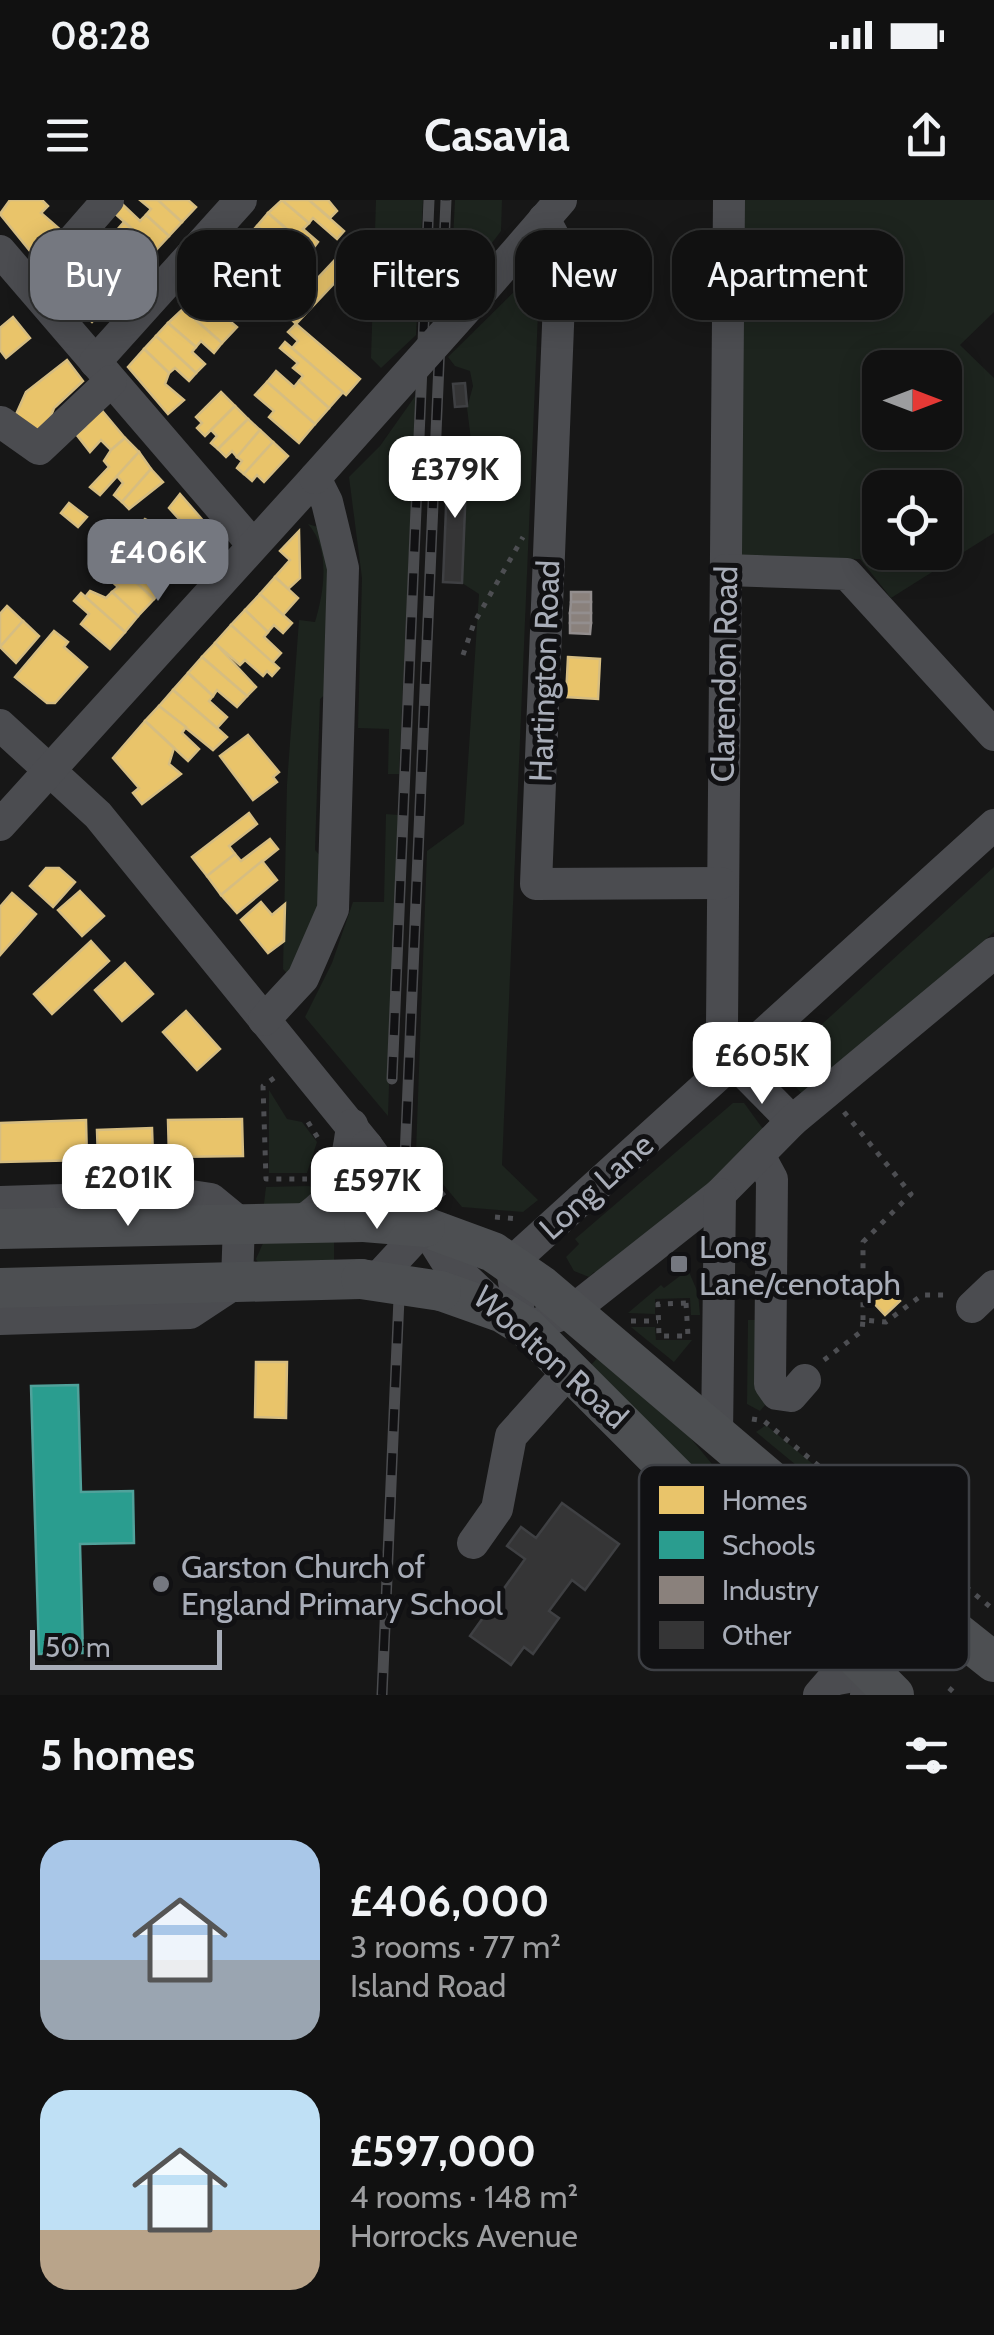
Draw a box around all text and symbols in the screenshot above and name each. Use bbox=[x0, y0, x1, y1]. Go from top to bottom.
text: 08:28 bbox=[50, 12, 151, 59]
icon: menu bbox=[40, 108, 95, 163]
text: Casavia bbox=[424, 108, 570, 162]
icon: share bbox=[899, 108, 954, 163]
chip: Buy bbox=[30, 230, 157, 320]
chip: Rent bbox=[177, 230, 316, 320]
chip: Filters bbox=[336, 230, 495, 320]
chip: New bbox=[515, 230, 652, 320]
chip: Apartment bbox=[672, 230, 903, 320]
north arrow bbox=[862, 350, 962, 450]
map controls bbox=[862, 350, 962, 570]
pin: £379K bbox=[385, 436, 525, 521]
text: £379K bbox=[411, 449, 499, 488]
button: locate bbox=[862, 470, 962, 570]
pin: £406K bbox=[88, 519, 228, 604]
text: £406K bbox=[109, 532, 207, 571]
street label: Hartington Road bbox=[521, 559, 567, 783]
street label: Clarendon Road bbox=[703, 565, 745, 783]
pin: £605K bbox=[692, 1022, 832, 1107]
text: £605K bbox=[715, 1035, 809, 1074]
street label: Long Lane bbox=[531, 1125, 661, 1247]
pin: £201K bbox=[58, 1144, 198, 1229]
pin: £597K bbox=[307, 1147, 447, 1232]
text: £201K bbox=[84, 1157, 172, 1196]
text: £597K bbox=[333, 1160, 421, 1199]
place label: Long Lane/cenotaph bbox=[699, 1227, 901, 1303]
marker: Long Lane/cenotaph bbox=[668, 1253, 690, 1275]
street label: Woolton Road bbox=[466, 1277, 636, 1437]
legend bbox=[639, 1465, 969, 1670]
text: Homes bbox=[722, 1483, 807, 1517]
text: Schools bbox=[722, 1528, 815, 1562]
place label: Garston Church of England Primary School bbox=[181, 1547, 504, 1623]
marker: Garston Church of England Primary School bbox=[150, 1573, 172, 1595]
text: Industry bbox=[722, 1573, 819, 1607]
text: Other bbox=[722, 1618, 792, 1652]
scale bar bbox=[30, 1625, 222, 1670]
text: 50 m bbox=[45, 1630, 111, 1664]
icon: filters bbox=[899, 1728, 954, 1783]
text: 5 homes bbox=[40, 1729, 195, 1781]
text: £406,000 bbox=[350, 1875, 550, 1927]
icon: home bbox=[120, 1880, 240, 2000]
text: 3 rooms · 77 m² bbox=[350, 1927, 561, 1966]
text: Island Road bbox=[350, 1966, 506, 2005]
text: £597,000 bbox=[350, 2125, 536, 2177]
icon: home bbox=[120, 2130, 240, 2250]
text: 4 rooms · 148 m² bbox=[350, 2177, 578, 2216]
text: Horrocks Avenue bbox=[350, 2216, 578, 2255]

